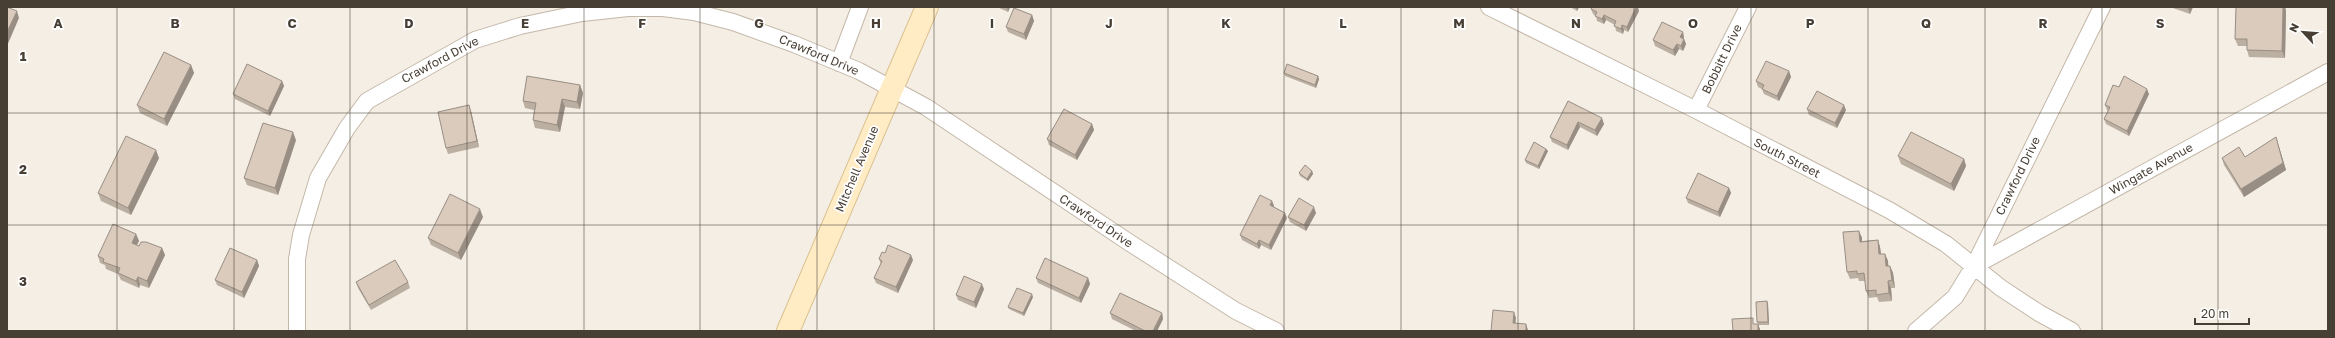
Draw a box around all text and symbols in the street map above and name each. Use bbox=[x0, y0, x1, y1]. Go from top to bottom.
north arrow bbox=[2283, 12, 2323, 52]
text: A bbox=[53, 15, 63, 31]
text: B bbox=[170, 15, 180, 31]
text: C bbox=[287, 15, 297, 31]
text: D bbox=[404, 15, 414, 31]
text: E bbox=[521, 15, 529, 31]
text: F bbox=[638, 15, 646, 31]
text: G bbox=[754, 15, 764, 31]
text: H bbox=[871, 15, 881, 31]
text: I bbox=[990, 15, 994, 31]
text: J bbox=[1105, 15, 1113, 31]
text: K bbox=[1221, 15, 1231, 31]
text: L bbox=[1339, 15, 1347, 31]
text: M bbox=[1453, 15, 1465, 31]
text: N bbox=[1571, 15, 1581, 31]
text: O bbox=[1688, 15, 1698, 31]
text: P bbox=[1806, 15, 1815, 31]
text: Q bbox=[1921, 15, 1931, 31]
text: R bbox=[2038, 15, 2048, 31]
text: S bbox=[2156, 15, 2165, 31]
text: N bbox=[2286, 21, 2301, 34]
street label: Bobbitt Drive bbox=[1698, 22, 1745, 96]
street label: Crawford Drive bbox=[777, 31, 861, 78]
street label: Crawford Drive bbox=[399, 33, 481, 86]
text: 1 bbox=[20, 48, 27, 64]
street label: Mitchell Avenue bbox=[832, 123, 881, 214]
street label: South Street bbox=[1751, 134, 1823, 181]
street label: Crawford Drive bbox=[1992, 134, 2043, 217]
street label: Wingate Avenue bbox=[2106, 139, 2195, 198]
text: 2 bbox=[19, 161, 27, 177]
street label: Crawford Drive bbox=[1057, 190, 1136, 251]
text: 3 bbox=[19, 273, 27, 289]
scale bar bbox=[2195, 300, 2249, 326]
text: 20 m bbox=[2201, 306, 2229, 321]

